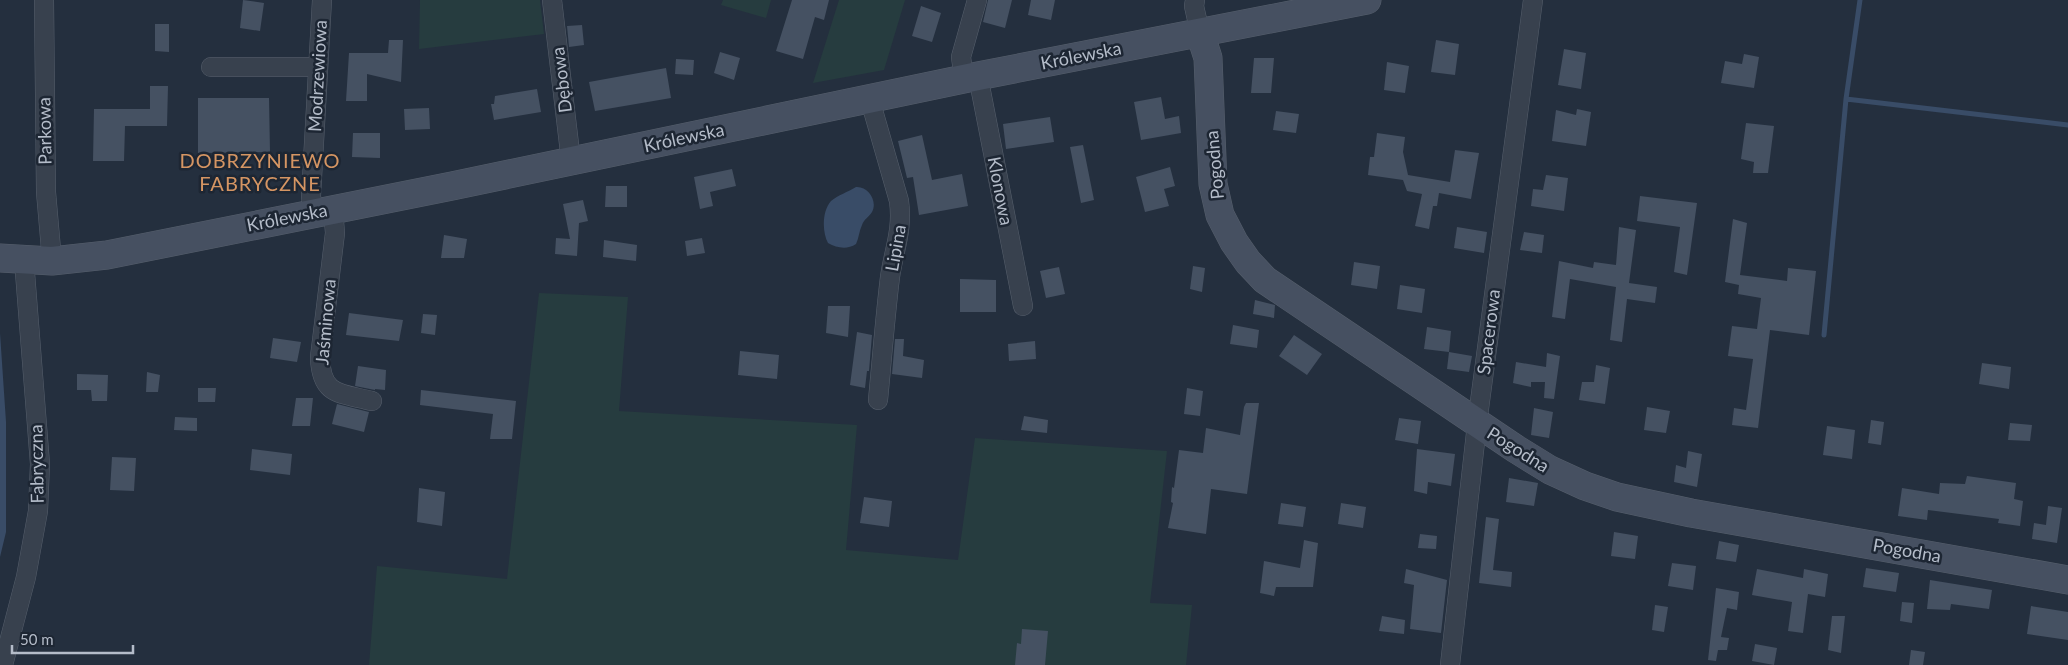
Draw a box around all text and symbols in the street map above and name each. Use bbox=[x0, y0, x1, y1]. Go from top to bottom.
street label: Modrzewiowa bbox=[303, 19, 331, 133]
street label: Królewska bbox=[1038, 36, 1123, 74]
street label: Dębowa bbox=[546, 46, 576, 114]
street label: Parkowa bbox=[32, 97, 56, 165]
street label: Królewska bbox=[641, 118, 726, 156]
street label: Pogodna bbox=[1200, 130, 1228, 200]
district label: DOBRZYNIEWO FABRYCZNE bbox=[179, 148, 341, 195]
street label: Klonowa bbox=[984, 155, 1018, 227]
street label: Królewska bbox=[244, 198, 329, 236]
street label: Lipina bbox=[880, 223, 910, 273]
street label: Jaśminowa bbox=[310, 278, 340, 366]
street label: Spacerowa bbox=[1472, 288, 1504, 376]
street label: Pogodna bbox=[1483, 422, 1554, 477]
street label: Fabryczna bbox=[24, 424, 48, 504]
street label: Pogodna bbox=[1871, 533, 1943, 567]
scale bar bbox=[12, 622, 134, 654]
text: 50 m bbox=[20, 630, 54, 648]

